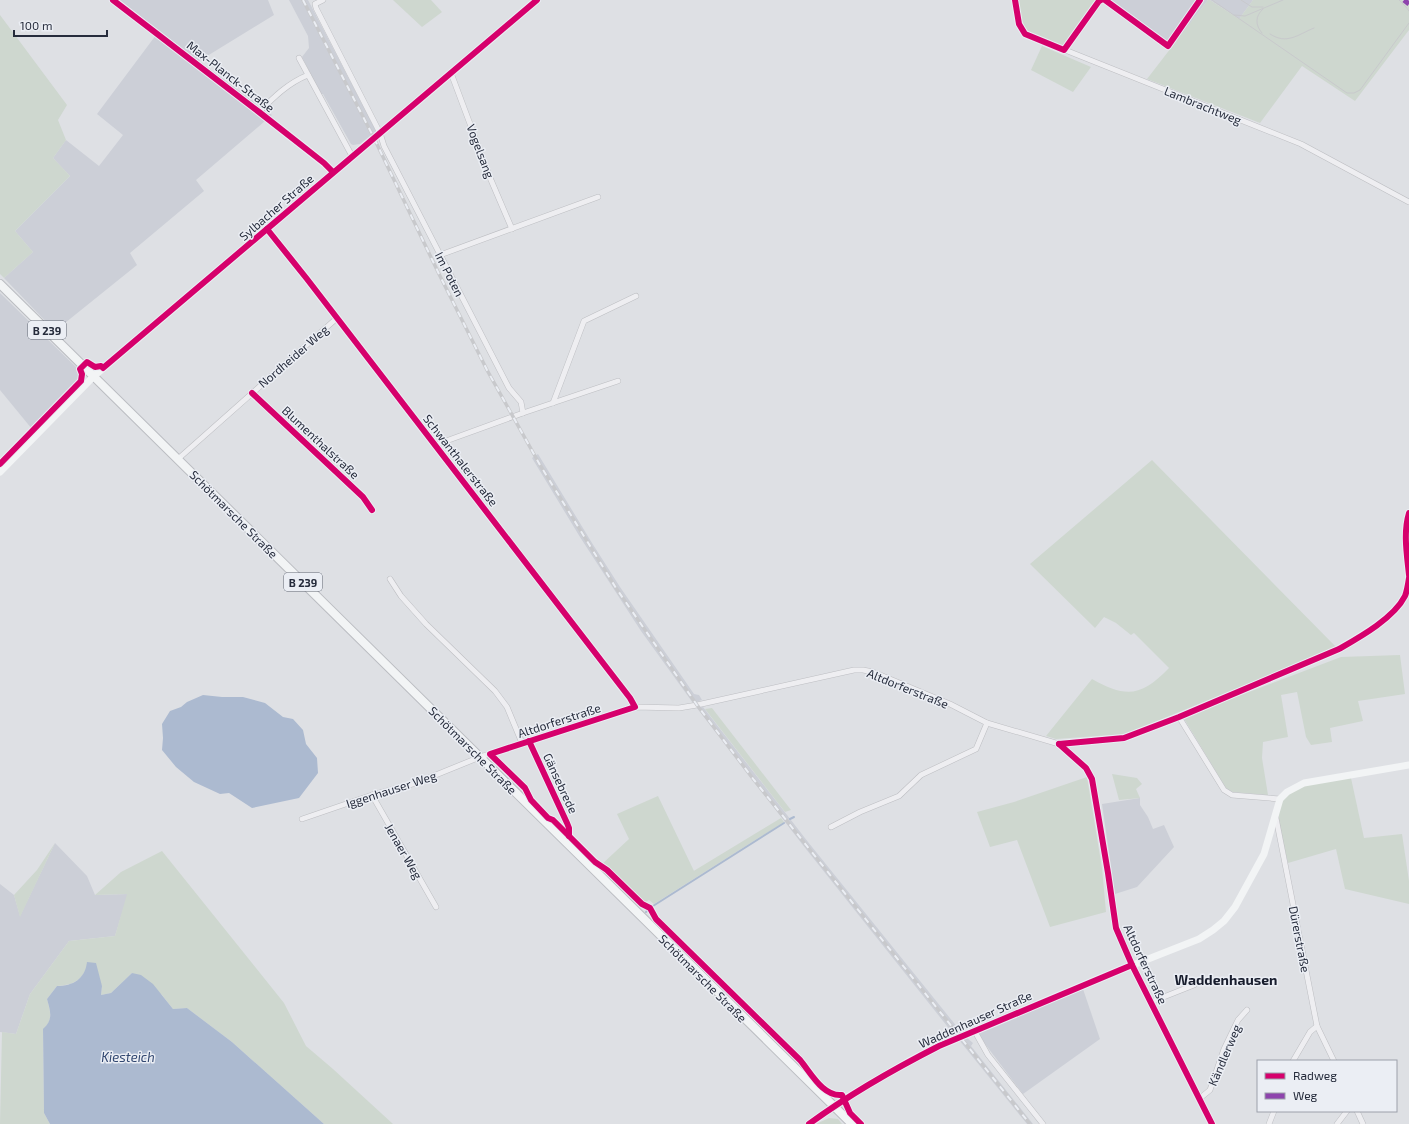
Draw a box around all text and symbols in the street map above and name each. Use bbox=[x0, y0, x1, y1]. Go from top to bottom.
scale bar bbox=[14, 12, 107, 38]
text: 100 m bbox=[20, 18, 52, 32]
street label: Max-Planck-Straße bbox=[185, 38, 277, 114]
street label: Lambrachtweg bbox=[1162, 83, 1244, 127]
street label: Vogelsang bbox=[464, 122, 498, 180]
street label: Sylbacher Straße bbox=[236, 171, 316, 243]
street label: Im Poten bbox=[433, 249, 467, 299]
road number: B 239 bbox=[28, 321, 66, 339]
street label: Nordheider Weg bbox=[255, 322, 331, 390]
street label: Blumenthalstraße bbox=[280, 403, 362, 481]
street label: Schwanthalerstraße bbox=[421, 411, 501, 509]
street label: Schötmarsche Straße bbox=[187, 467, 281, 561]
road number: B 239 bbox=[284, 573, 322, 591]
street label: Altdorferstraße bbox=[865, 665, 951, 711]
street label: Altdorferstraße bbox=[516, 700, 602, 740]
street label: Schötmarsche Straße bbox=[426, 703, 520, 797]
street label: Gänsebrede bbox=[541, 751, 581, 815]
street label: Iggenhauser Weg bbox=[344, 768, 438, 810]
street label: Jenaer Weg bbox=[382, 821, 426, 882]
street label: Dürerstraße bbox=[1287, 905, 1313, 973]
street label: Altdorferstraße bbox=[1121, 922, 1171, 1006]
street label: Schötmarsche Straße bbox=[656, 931, 750, 1025]
district label: Waddenhausen bbox=[1175, 971, 1277, 988]
street label: Waddenhauser Straße bbox=[916, 988, 1034, 1050]
street label: Kändlerweg bbox=[1205, 1022, 1243, 1088]
water label: Kiesteich bbox=[101, 1049, 155, 1065]
legend bbox=[1257, 1060, 1397, 1112]
text: Radweg bbox=[1293, 1068, 1337, 1082]
text: Weg bbox=[1293, 1088, 1318, 1102]

